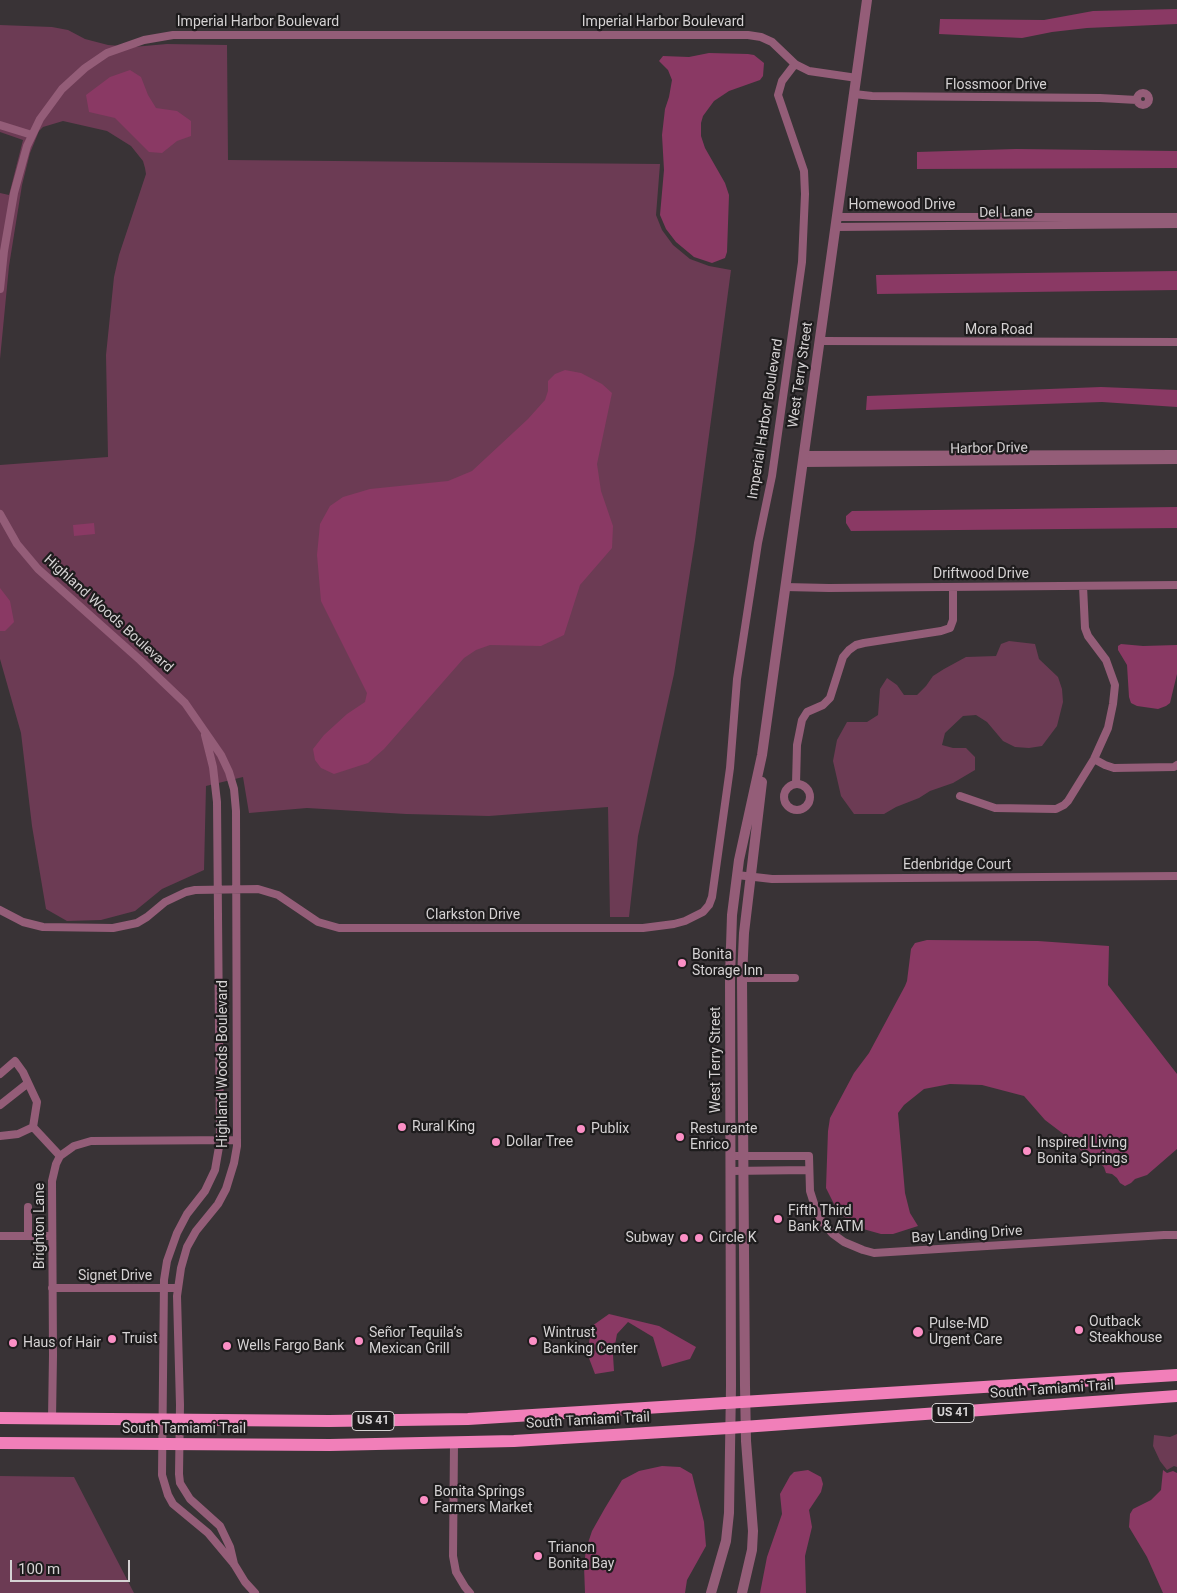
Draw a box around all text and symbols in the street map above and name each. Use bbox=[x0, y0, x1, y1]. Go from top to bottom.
street label: Imperial Harbor Boulevard bbox=[177, 14, 339, 30]
street label: Imperial Harbor Boulevard bbox=[582, 14, 744, 30]
street label: Flossmoor Drive bbox=[945, 77, 1047, 93]
street label: Homewood Drive bbox=[849, 197, 955, 213]
street label: Del Lane bbox=[979, 204, 1033, 222]
street label: West Terry Street bbox=[785, 321, 817, 429]
street label: Mora Road bbox=[965, 322, 1033, 338]
street label: Imperial Harbor Boulevard bbox=[745, 337, 787, 501]
street label: Harbor Drive bbox=[950, 440, 1028, 458]
street label: Highland Woods Boulevard bbox=[40, 552, 176, 676]
street label: Driftwood Drive bbox=[933, 566, 1029, 582]
street label: Edenbridge Court bbox=[903, 857, 1011, 873]
street label: Clarkston Drive bbox=[426, 907, 520, 923]
place label: Bonita Storage Inn bbox=[692, 947, 763, 980]
marker: Bonita Storage Inn bbox=[676, 957, 688, 969]
street label: Highland Woods Boulevard bbox=[215, 980, 231, 1148]
street label: West Terry Street bbox=[708, 1007, 724, 1113]
place label: Rural King bbox=[412, 1119, 475, 1135]
marker: Rural King bbox=[396, 1121, 408, 1133]
place label: Publix bbox=[591, 1121, 629, 1137]
place label: Resturante Enrico bbox=[690, 1121, 757, 1154]
marker: Publix bbox=[575, 1123, 587, 1135]
marker: Resturante Enrico bbox=[674, 1131, 686, 1143]
place label: Dollar Tree bbox=[506, 1134, 573, 1150]
place label: Inspired Living Bonita Springs bbox=[1037, 1135, 1128, 1168]
marker: Dollar Tree bbox=[490, 1136, 502, 1148]
marker: Inspired Living Bonita Springs bbox=[1021, 1145, 1033, 1157]
street label: Brighton Lane bbox=[32, 1183, 48, 1269]
place label: Fifth Third Bank & ATM bbox=[788, 1203, 864, 1236]
marker: Fifth Third Bank & ATM bbox=[772, 1213, 784, 1225]
street label: Bay Landing Drive bbox=[911, 1223, 1023, 1247]
place label: Subway bbox=[625, 1230, 674, 1246]
place label: Circle K bbox=[709, 1230, 757, 1246]
marker: Subway bbox=[678, 1232, 690, 1244]
marker: Circle K bbox=[693, 1232, 705, 1244]
street label: Signet Drive bbox=[78, 1268, 152, 1284]
place label: Outback Steakhouse bbox=[1089, 1314, 1162, 1346]
place label: Pulse-MD Urgent Care bbox=[929, 1316, 1003, 1348]
marker: Outback Steakhouse bbox=[1073, 1324, 1085, 1336]
place label: Señor Tequila’s Mexican Grill bbox=[369, 1325, 463, 1358]
place label: Wintrust Banking Center bbox=[543, 1325, 638, 1358]
marker: Pulse-MD Urgent Care bbox=[911, 1325, 925, 1339]
place label: Truist bbox=[122, 1331, 158, 1347]
marker: Truist bbox=[106, 1333, 118, 1345]
place label: Haus of Hair bbox=[23, 1335, 101, 1351]
marker: Señor Tequila’s Mexican Grill bbox=[353, 1335, 365, 1347]
marker: Wintrust Banking Center bbox=[527, 1335, 539, 1347]
marker: Haus of Hair bbox=[7, 1337, 19, 1349]
place label: Wells Fargo Bank bbox=[237, 1338, 344, 1354]
marker: Wells Fargo Bank bbox=[221, 1340, 233, 1352]
street label: South Tamiami Trail bbox=[989, 1377, 1115, 1403]
road number: US 41 bbox=[932, 1404, 974, 1422]
street label: South Tamiami Trail bbox=[526, 1409, 650, 1433]
road number: US 41 bbox=[352, 1412, 394, 1430]
street label: South Tamiami Trail bbox=[122, 1421, 246, 1437]
place label: Bonita Springs Farmers Market bbox=[434, 1484, 533, 1516]
marker: Bonita Springs Farmers Market bbox=[418, 1494, 430, 1506]
place label: Trianon Bonita Bay bbox=[548, 1540, 614, 1572]
scale bar bbox=[12, 1550, 132, 1582]
marker: Trianon Bonita Bay bbox=[532, 1550, 544, 1562]
text: 100 m bbox=[18, 1560, 60, 1578]

